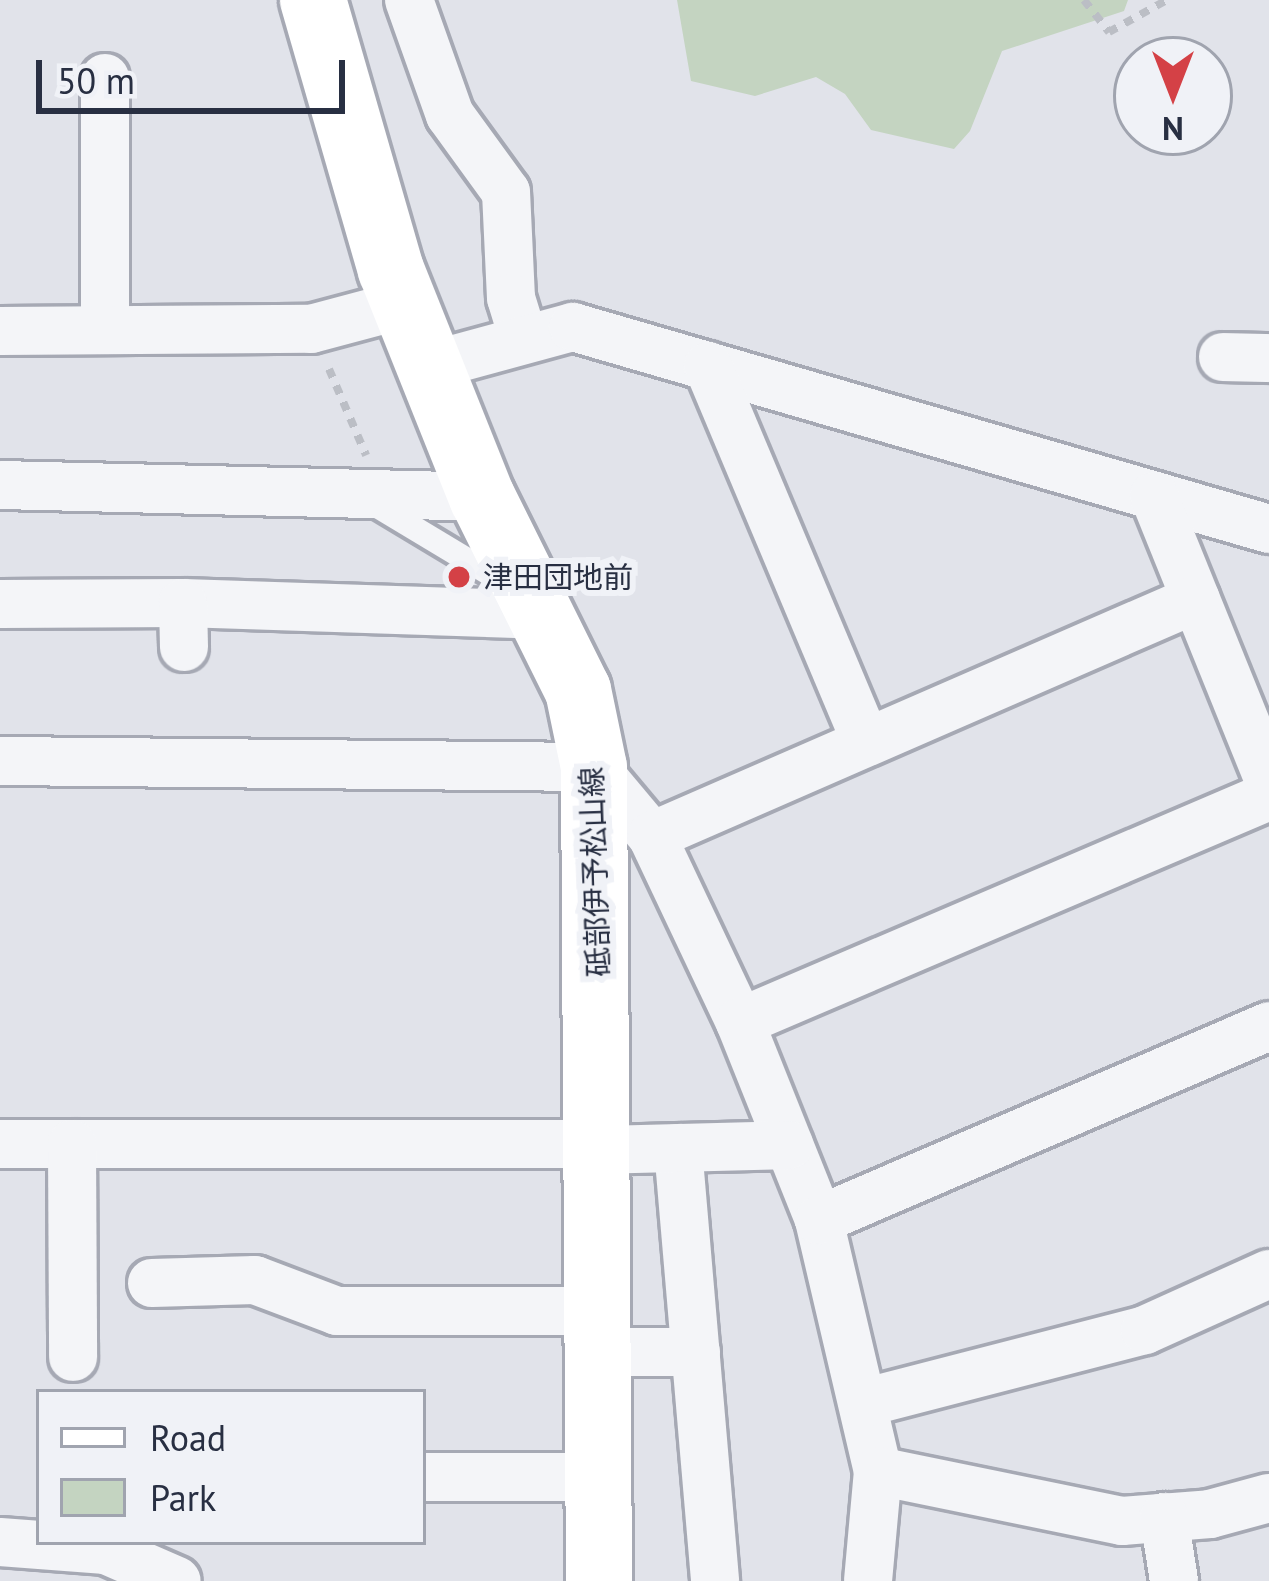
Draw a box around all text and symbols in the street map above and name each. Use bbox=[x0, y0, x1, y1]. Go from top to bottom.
scale bar bbox=[42, 36, 351, 110]
north arrow bbox=[1113, 36, 1233, 156]
text: 50 m bbox=[57, 57, 135, 104]
text: N bbox=[1162, 108, 1184, 151]
place label: 津田団地前 bbox=[483, 559, 633, 595]
marker: 津田団地前 bbox=[446, 564, 472, 590]
street label: 砥部伊予松山線 bbox=[573, 766, 617, 978]
legend bbox=[36, 1389, 426, 1545]
text: Road bbox=[150, 1414, 226, 1461]
text: Park bbox=[150, 1474, 216, 1521]

